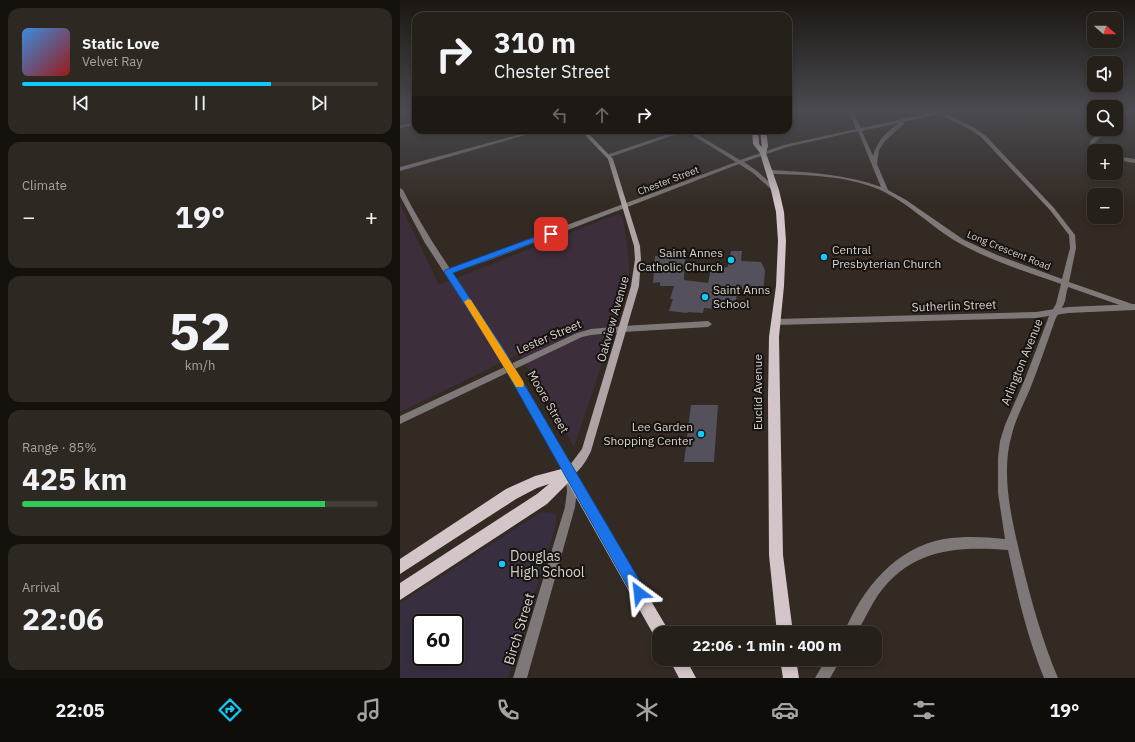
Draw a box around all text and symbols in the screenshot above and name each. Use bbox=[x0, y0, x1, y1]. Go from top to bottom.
north arrow bbox=[1087, 12, 1123, 48]
map controls bbox=[1087, 12, 1123, 224]
text: 310 m bbox=[494, 24, 576, 61]
icon: right bbox=[428, 28, 480, 80]
text: Static Love bbox=[82, 34, 159, 53]
text: Velvet Ray bbox=[82, 53, 143, 70]
button: sound bbox=[1087, 56, 1123, 92]
text: Chester Street bbox=[494, 60, 610, 83]
icon: previous bbox=[70, 92, 92, 114]
icon: pause bbox=[189, 92, 211, 114]
icon: next bbox=[308, 92, 330, 114]
button: search bbox=[1087, 100, 1123, 136]
icon: left bbox=[549, 104, 571, 126]
icon: ahead bbox=[591, 104, 613, 126]
icon: right bbox=[633, 104, 655, 126]
button: + bbox=[1087, 144, 1123, 180]
street label: Chester Street bbox=[636, 163, 701, 198]
text: Climate bbox=[22, 177, 67, 194]
button: − bbox=[1087, 188, 1123, 224]
text: 19° bbox=[175, 197, 225, 236]
text: − bbox=[22, 202, 35, 231]
text: + bbox=[365, 202, 378, 231]
pin bbox=[534, 217, 568, 251]
icon: arrive bbox=[540, 223, 562, 245]
street label: Long Crescent Road bbox=[965, 228, 1053, 273]
place label: Central Presbyterian Church bbox=[832, 242, 941, 271]
place label: Saint Annes Catholic Church bbox=[638, 245, 723, 274]
marker: Central Presbyterian Church bbox=[819, 252, 829, 262]
marker: Saint Annes Catholic Church bbox=[726, 255, 736, 265]
street label: Oakview Avenue bbox=[593, 274, 632, 364]
place label: Saint Anns School bbox=[713, 282, 771, 311]
marker: Saint Anns School bbox=[700, 292, 710, 302]
text: 52 bbox=[169, 297, 231, 364]
street label: Sutherlin Street bbox=[911, 297, 997, 314]
street label: Lester Street bbox=[514, 316, 584, 357]
street label: Arlington Avenue bbox=[997, 316, 1046, 407]
street label: Euclid Avenue bbox=[750, 354, 765, 430]
text: km/h bbox=[185, 357, 215, 374]
street label: Moore Street bbox=[524, 368, 572, 436]
place label: Lee Garden Shopping Center bbox=[604, 419, 694, 448]
marker: Lee Garden Shopping Center bbox=[696, 429, 706, 439]
text: Range · 85% bbox=[22, 439, 96, 456]
text: 425 km bbox=[22, 459, 127, 498]
place label: Douglas High School bbox=[510, 547, 585, 581]
marker: Douglas High School bbox=[497, 559, 507, 569]
position arrow bbox=[618, 572, 660, 614]
text: Arrival bbox=[22, 579, 60, 596]
street label: Birch Street bbox=[500, 591, 539, 667]
text: 22:06 bbox=[22, 599, 104, 638]
speed limit sign: 60 bbox=[412, 614, 464, 666]
text: 22:06 · 1 min · 400 m bbox=[693, 636, 841, 655]
icon: directions bbox=[216, 696, 244, 724]
icon: music bbox=[355, 696, 383, 724]
icon: phone bbox=[494, 696, 522, 724]
icon: climate bbox=[633, 696, 661, 724]
icon: car bbox=[771, 696, 799, 724]
icon: filters bbox=[910, 696, 938, 724]
text: 22:05 bbox=[55, 699, 105, 722]
text: 19° bbox=[1049, 699, 1079, 722]

